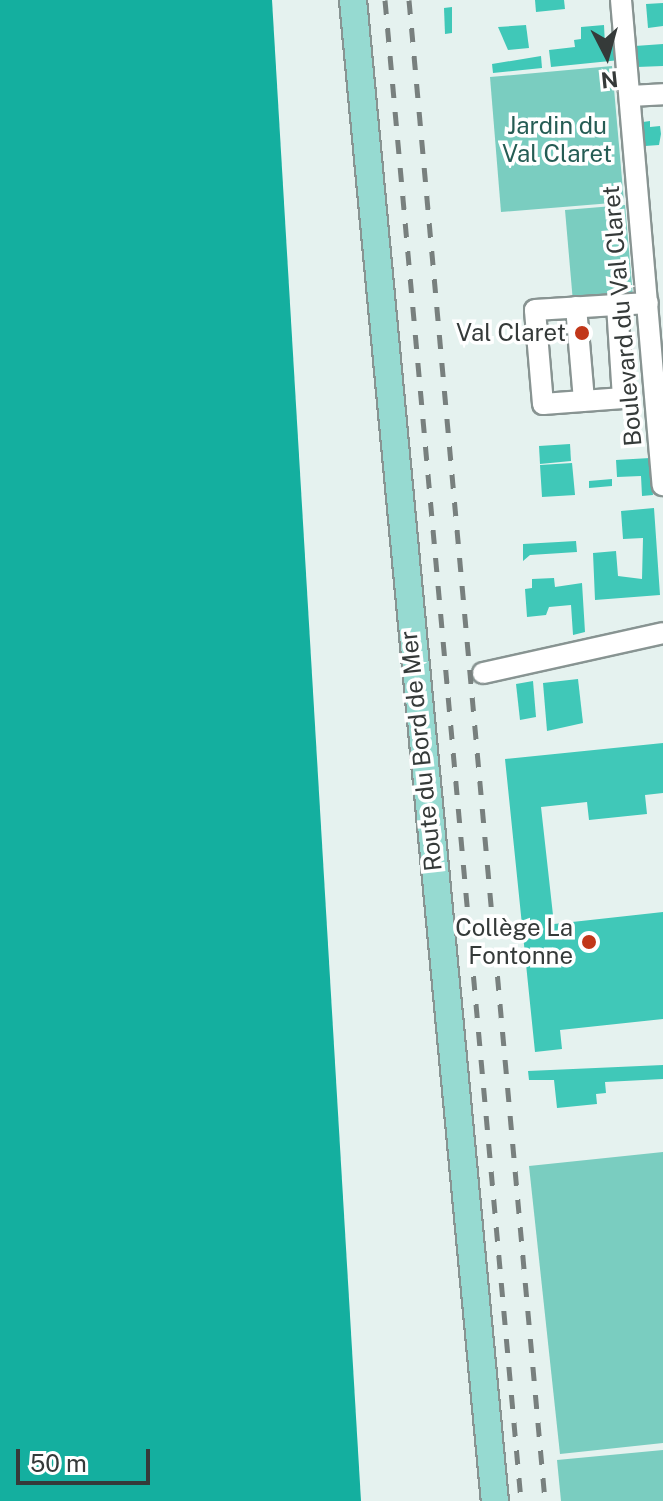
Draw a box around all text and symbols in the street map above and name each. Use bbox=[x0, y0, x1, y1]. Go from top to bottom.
north arrow bbox=[567, 16, 647, 96]
text: N bbox=[600, 66, 619, 94]
park label: Jardin du Val Claret bbox=[502, 112, 612, 168]
street label: Boulevard du Val Claret bbox=[596, 184, 648, 448]
place label: Val Claret bbox=[456, 319, 566, 347]
marker: Val Claret bbox=[573, 324, 591, 342]
street label: Route du Bord de Mer bbox=[394, 629, 448, 873]
place label: Collège La Fontonne bbox=[455, 914, 573, 970]
marker: Collège La Fontonne bbox=[580, 933, 598, 951]
scale bar bbox=[20, 1433, 154, 1483]
text: 50 m bbox=[30, 1449, 87, 1477]

